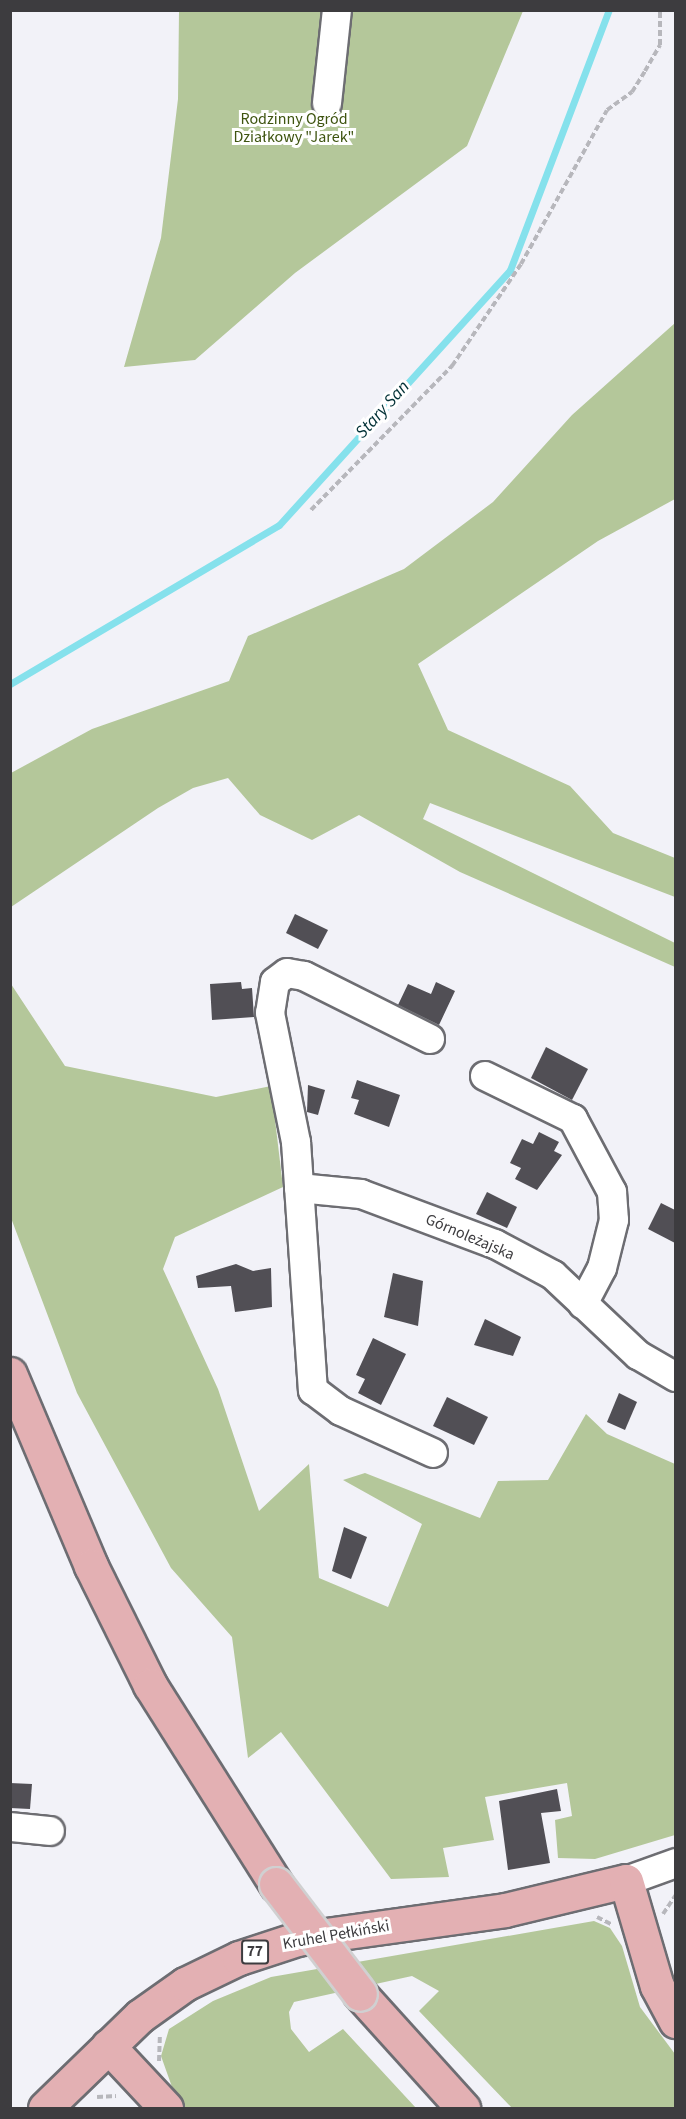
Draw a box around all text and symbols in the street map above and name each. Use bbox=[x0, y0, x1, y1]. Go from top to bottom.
park label: Rodzinny Ogród Działkowy "Jarek" bbox=[234, 109, 354, 147]
water label: Stary San bbox=[351, 377, 415, 443]
street label: Górnoleżajska bbox=[423, 1210, 517, 1264]
street label: Kruhel Pełkiński bbox=[281, 1916, 391, 1954]
road number: 77 bbox=[240, 1940, 270, 1964]

